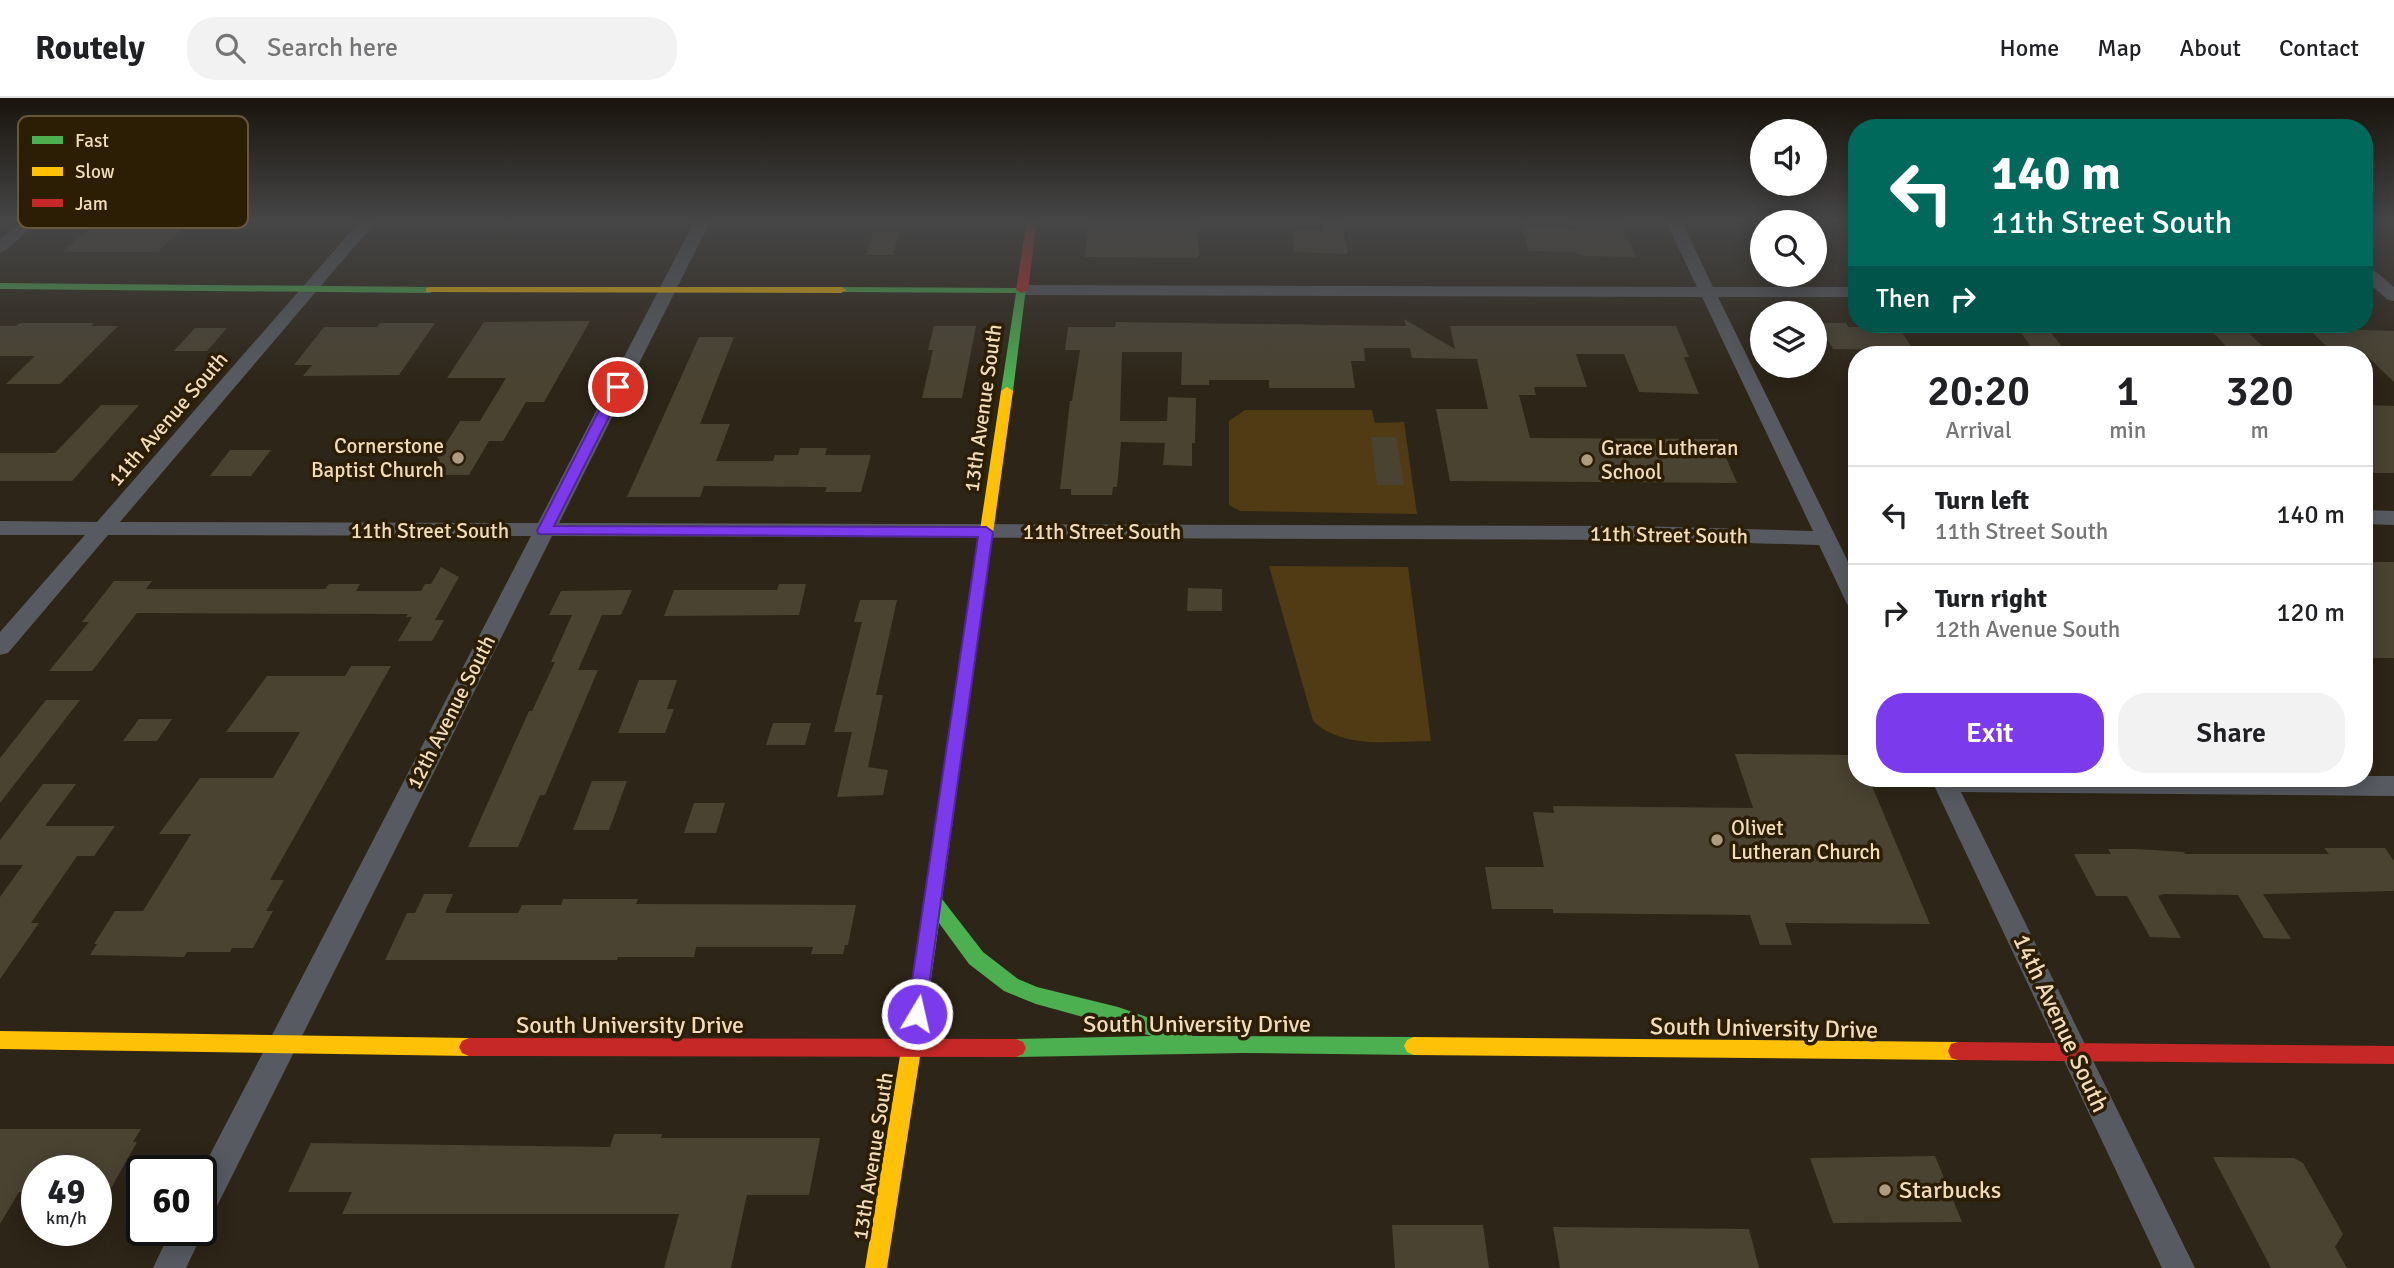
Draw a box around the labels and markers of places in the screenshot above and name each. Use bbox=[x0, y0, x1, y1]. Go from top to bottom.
pin bbox=[588, 357, 648, 417]
place label: Cornerstone Baptist Church bbox=[311, 433, 444, 483]
place label: Grace Lutheran School bbox=[1601, 435, 1738, 485]
marker: Cornerstone Baptist Church bbox=[450, 450, 466, 466]
marker: Grace Lutheran School bbox=[1579, 452, 1595, 468]
place label: Olivet Lutheran Church bbox=[1731, 815, 1881, 865]
marker: Olivet Lutheran Church bbox=[1709, 832, 1725, 848]
place label: Starbucks bbox=[1899, 1175, 2001, 1205]
marker: Starbucks bbox=[1877, 1182, 1893, 1198]

